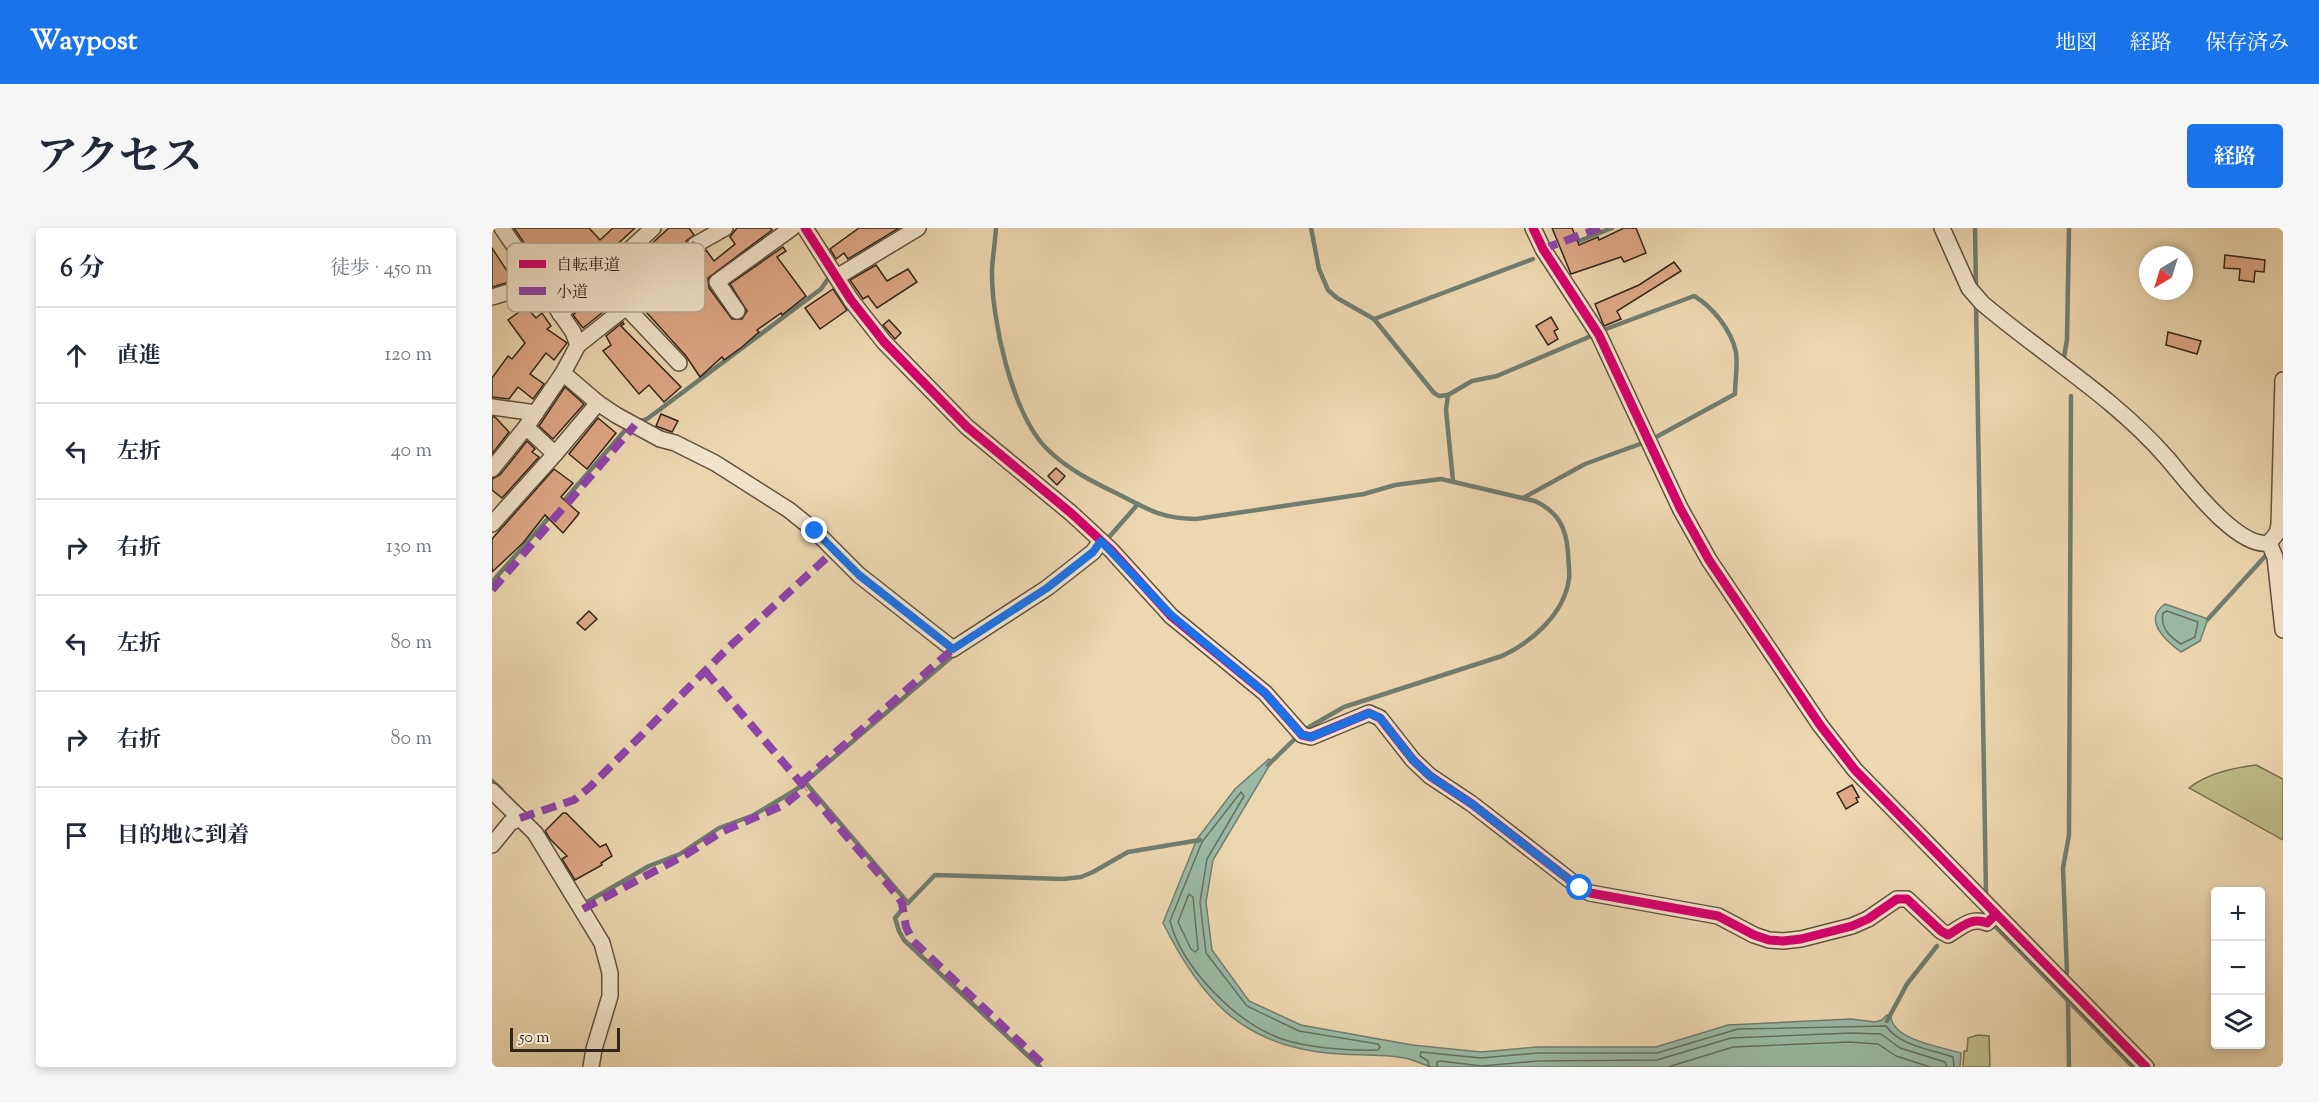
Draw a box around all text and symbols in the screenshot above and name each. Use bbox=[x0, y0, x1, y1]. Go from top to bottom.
text: Waypost bbox=[30, 22, 137, 62]
text: 地図 bbox=[2055, 29, 2097, 59]
text: 経路 bbox=[2130, 29, 2172, 59]
text: 保存済み bbox=[2205, 29, 2289, 59]
button: 経路 bbox=[2187, 124, 2283, 188]
text: アクセス bbox=[36, 130, 203, 190]
legend bbox=[507, 243, 705, 312]
north arrow bbox=[2139, 246, 2193, 300]
text: 6 分 bbox=[60, 251, 104, 288]
text: 徒歩 · 450 m bbox=[330, 255, 432, 284]
text: 自転車道 bbox=[556, 255, 620, 278]
text: 小道 bbox=[556, 282, 588, 305]
icon: ahead bbox=[60, 339, 93, 372]
text: 直進 bbox=[117, 341, 161, 373]
text: 120 m bbox=[384, 341, 432, 370]
icon: left bbox=[60, 435, 93, 468]
text: 左折 bbox=[117, 437, 161, 469]
text: 40 m bbox=[391, 437, 432, 466]
route end bbox=[801, 517, 827, 543]
icon: right bbox=[60, 531, 93, 564]
text: 右折 bbox=[117, 533, 161, 565]
text: 130 m bbox=[386, 533, 432, 562]
icon: left bbox=[60, 627, 93, 660]
text: 左折 bbox=[117, 629, 161, 661]
text: 80 m bbox=[391, 629, 432, 658]
icon: right bbox=[60, 723, 93, 756]
text: 右折 bbox=[117, 725, 161, 757]
text: 80 m bbox=[391, 725, 432, 754]
icon: arrive bbox=[60, 819, 93, 852]
text: 目的地に到着 bbox=[117, 821, 249, 853]
route start bbox=[1566, 874, 1592, 900]
map controls bbox=[2211, 887, 2265, 1049]
button: + bbox=[2211, 887, 2265, 941]
button: − bbox=[2211, 941, 2265, 995]
button: layers bbox=[2211, 995, 2265, 1049]
scale bar bbox=[510, 1025, 620, 1052]
text: 50 m bbox=[519, 1027, 550, 1050]

